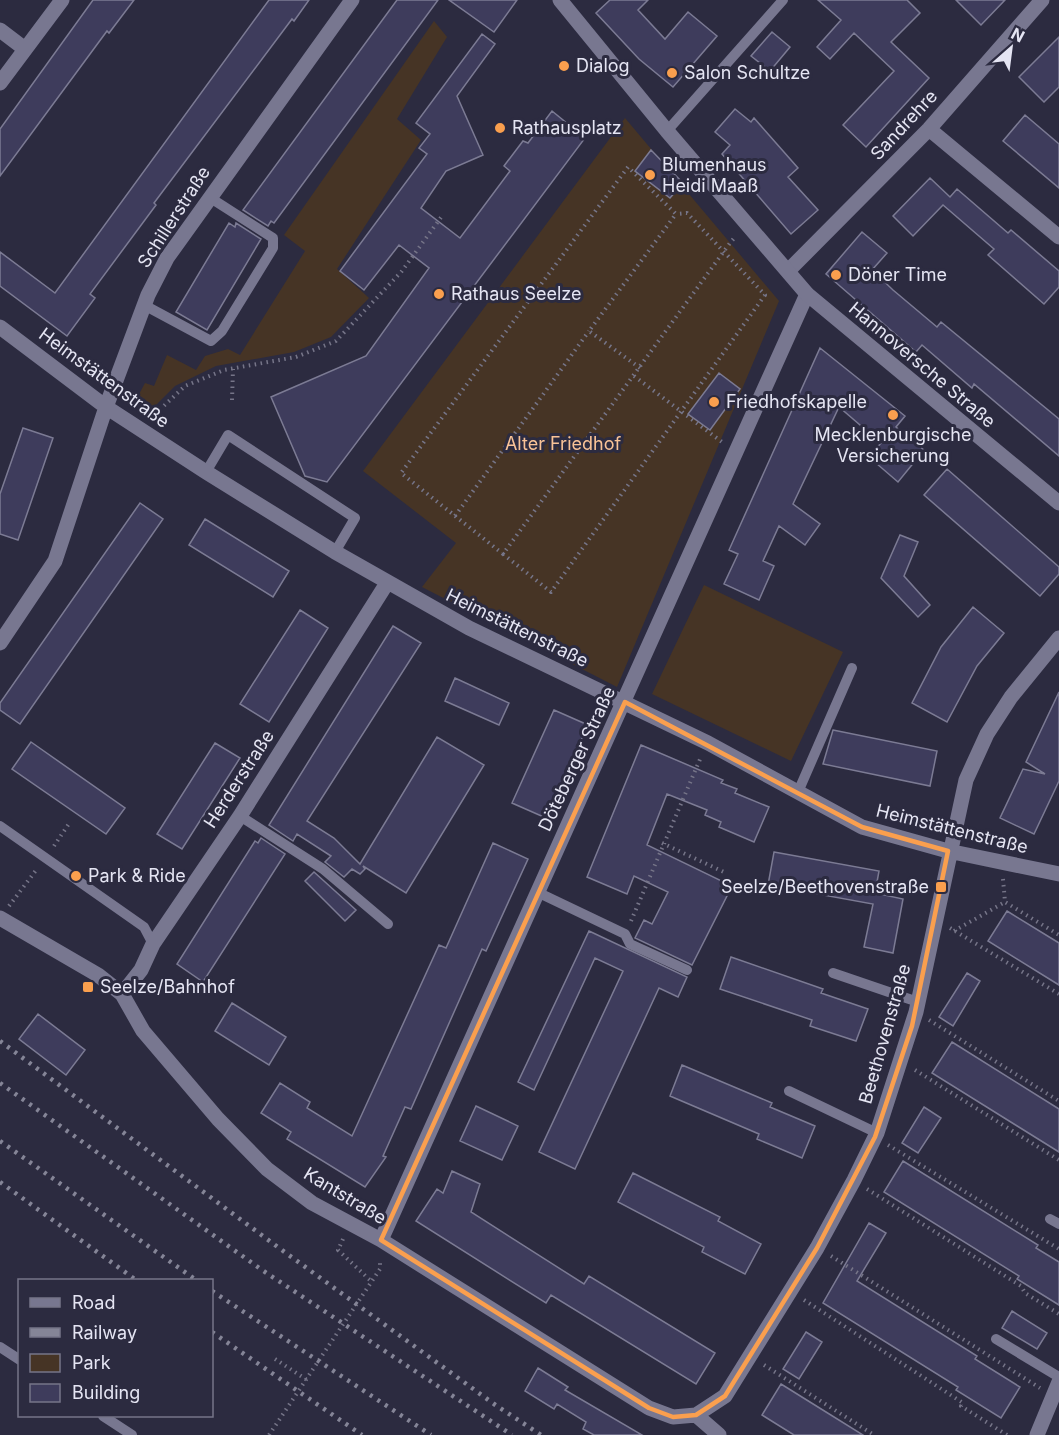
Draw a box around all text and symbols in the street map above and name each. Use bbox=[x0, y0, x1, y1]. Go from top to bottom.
north arrow bbox=[981, 18, 1041, 78]
text: N bbox=[1008, 23, 1028, 46]
place label: Dialog bbox=[576, 55, 630, 76]
marker: Dialog bbox=[557, 59, 571, 73]
place label: Salon Schultze bbox=[684, 62, 810, 83]
marker: Salon Schultze bbox=[665, 66, 679, 80]
street label: Sandrehre bbox=[866, 85, 941, 164]
place label: Rathausplatz bbox=[512, 117, 622, 138]
marker: Rathausplatz bbox=[493, 121, 507, 135]
place label: Blumenhaus Heidi Maaß bbox=[662, 154, 767, 196]
street label: Schillerstraße bbox=[133, 162, 214, 271]
marker: Blumenhaus Heidi Maaß bbox=[643, 168, 657, 182]
place label: Döner Time bbox=[848, 264, 947, 285]
marker: Döner Time bbox=[829, 268, 843, 282]
place label: Rathaus Seelze bbox=[451, 283, 582, 304]
marker: Rathaus Seelze bbox=[432, 287, 446, 301]
street label: Hannoversche Straße bbox=[845, 297, 1000, 432]
street label: Heimstättenstraße bbox=[35, 323, 173, 432]
place label: Friedhofskapelle bbox=[726, 391, 867, 412]
marker: Friedhofskapelle bbox=[707, 395, 721, 409]
marker: Mecklenburgische Versicherung bbox=[886, 408, 900, 422]
place label: Mecklenburgische Versicherung bbox=[815, 424, 971, 466]
park label: Alter Friedhof bbox=[505, 433, 621, 454]
street label: Heimstättenstraße bbox=[443, 584, 592, 671]
street label: Döteberger Straße bbox=[534, 683, 619, 834]
street label: Herderstraße bbox=[199, 726, 278, 832]
street label: Heimstättenstraße bbox=[874, 799, 1030, 858]
place label: Park & Ride bbox=[88, 865, 186, 886]
marker: Park & Ride bbox=[69, 869, 83, 883]
place label: Seelze/Beethovenstraße bbox=[721, 876, 929, 897]
marker: Seelze/Beethovenstraße bbox=[934, 880, 948, 894]
street label: Beethovenstraße bbox=[855, 962, 915, 1106]
place label: Seelze/Bahnhof bbox=[100, 976, 235, 997]
marker: Seelze/Bahnhof bbox=[81, 980, 95, 994]
street label: Kantstraße bbox=[300, 1163, 390, 1228]
legend bbox=[18, 1279, 213, 1417]
text: Road bbox=[72, 1292, 115, 1313]
text: Railway bbox=[72, 1322, 137, 1343]
text: Park bbox=[72, 1352, 111, 1373]
text: Building bbox=[72, 1382, 140, 1403]

